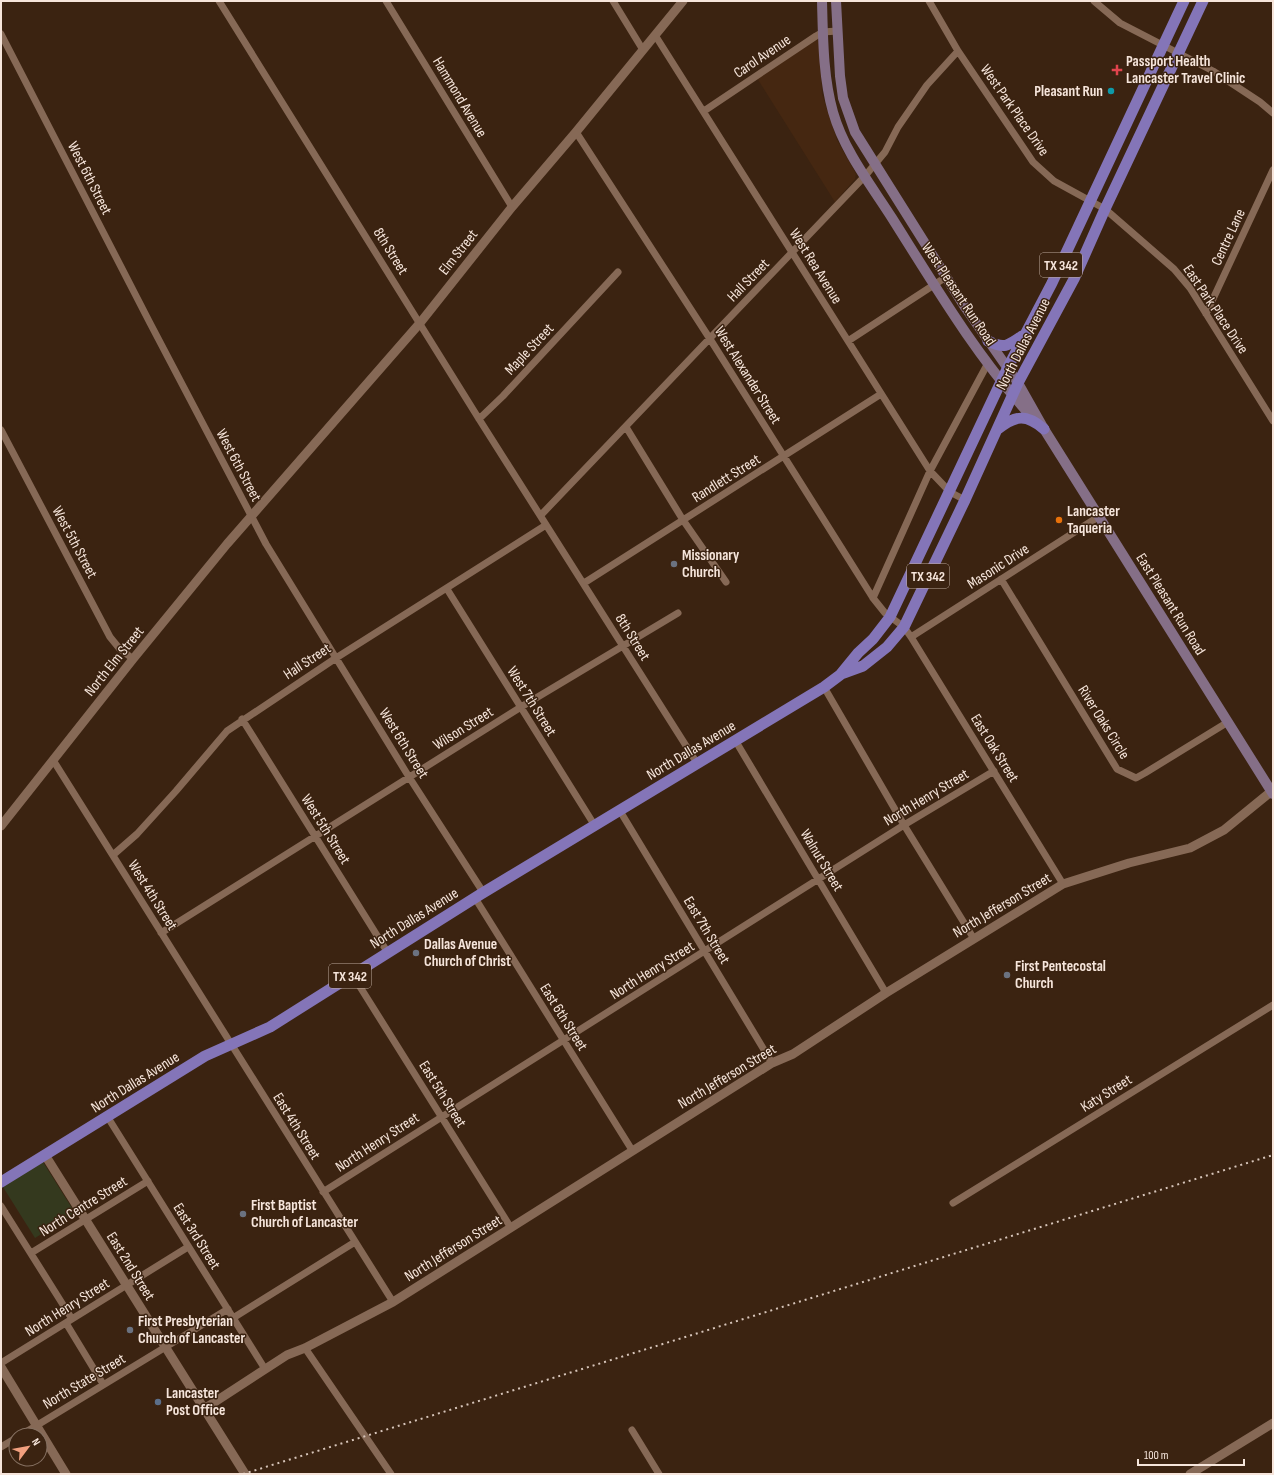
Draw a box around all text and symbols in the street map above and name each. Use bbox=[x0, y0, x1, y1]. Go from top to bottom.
street label: Carol Avenue bbox=[730, 30, 795, 82]
place label: Passport Health Lancaster Travel Clinic bbox=[1126, 52, 1245, 88]
street label: Hammond Avenue bbox=[428, 54, 491, 141]
street label: West Park Place Drive bbox=[976, 61, 1053, 160]
marker: Passport Health Lancaster Travel Clinic bbox=[1111, 64, 1123, 76]
place label: Pleasant Run bbox=[1034, 82, 1103, 101]
marker: Pleasant Run bbox=[1106, 86, 1116, 96]
street label: West 6th Street bbox=[63, 138, 116, 218]
street label: Centre Lane bbox=[1207, 206, 1250, 269]
street label: 8th Street bbox=[369, 224, 413, 279]
street label: Elm Street bbox=[435, 225, 482, 279]
street label: West Rea Avenue bbox=[785, 225, 846, 308]
street label: West Pleasant Run Road bbox=[917, 239, 1000, 350]
road number: TX 342 bbox=[1040, 253, 1082, 277]
street label: Hall Street bbox=[723, 254, 774, 306]
street label: East Park Place Drive bbox=[1179, 261, 1253, 358]
street label: North Dallas Avenue bbox=[992, 295, 1055, 393]
street label: Maple Street bbox=[501, 319, 558, 379]
street label: West Alexander Street bbox=[710, 323, 785, 428]
street label: West 6th Street bbox=[212, 426, 266, 505]
street label: Randlett Street bbox=[689, 450, 764, 507]
place label: Lancaster Taqueria bbox=[1067, 502, 1120, 538]
street label: West 5th Street bbox=[48, 503, 102, 582]
marker: Lancaster Taqueria bbox=[1054, 515, 1064, 525]
street label: Masonic Drive bbox=[964, 539, 1033, 593]
place label: Missionary Church bbox=[682, 546, 740, 582]
street label: East Pleasant Run Road bbox=[1132, 550, 1210, 659]
marker: Missionary Church bbox=[669, 559, 679, 569]
road number: TX 342 bbox=[907, 564, 949, 588]
street label: 8th Street bbox=[611, 610, 655, 665]
street label: North Elm Street bbox=[80, 622, 149, 700]
street label: Hall Street bbox=[280, 639, 335, 684]
street label: West 7th Street bbox=[503, 663, 561, 740]
street label: River Oaks Circle bbox=[1073, 682, 1134, 763]
street label: Wilson Street bbox=[430, 702, 497, 754]
street label: West 6th Street bbox=[374, 705, 433, 782]
street label: East Oak Street bbox=[966, 711, 1023, 786]
street label: North Dallas Avenue bbox=[643, 716, 739, 784]
street label: North Henry Street bbox=[880, 764, 973, 830]
street label: West 5th Street bbox=[297, 791, 355, 868]
street label: Walnut Street bbox=[796, 826, 848, 895]
street label: West 4th Street bbox=[124, 857, 182, 934]
street label: North Jefferson Street bbox=[950, 868, 1055, 942]
street label: North Dallas Avenue bbox=[367, 884, 462, 953]
street label: East 7th Street bbox=[679, 893, 734, 968]
place label: Dallas Avenue Church of Christ bbox=[424, 935, 511, 971]
street label: North Henry Street bbox=[606, 937, 698, 1004]
marker: Dallas Avenue Church of Christ bbox=[411, 948, 421, 958]
place label: First Pentecostal Church bbox=[1015, 957, 1106, 993]
road number: TX 342 bbox=[329, 964, 371, 988]
marker: First Pentecostal Church bbox=[1002, 970, 1012, 980]
street label: East 6th Street bbox=[535, 980, 592, 1055]
street label: North Jefferson Street bbox=[675, 1039, 780, 1113]
street label: North Dallas Avenue bbox=[88, 1048, 183, 1117]
street label: East 5th Street bbox=[415, 1057, 471, 1132]
street label: Katy Street bbox=[1077, 1070, 1136, 1117]
street label: East 4th Street bbox=[269, 1089, 325, 1164]
street label: North Henry Street bbox=[332, 1108, 423, 1177]
street label: North Centre Street bbox=[36, 1172, 131, 1241]
place label: First Baptist Church of Lancaster bbox=[251, 1196, 358, 1232]
street label: East 3rd Street bbox=[169, 1200, 225, 1273]
marker: First Baptist Church of Lancaster bbox=[238, 1209, 248, 1219]
street label: North Jefferson Street bbox=[401, 1211, 506, 1286]
street label: East 2nd Street bbox=[102, 1229, 159, 1304]
street label: North Henry Street bbox=[21, 1274, 113, 1341]
place label: First Presbyterian Church of Lancaster bbox=[138, 1312, 245, 1348]
marker: First Presbyterian Church of Lancaster bbox=[125, 1325, 135, 1335]
street label: North State Street bbox=[40, 1349, 129, 1414]
place label: Lancaster Post Office bbox=[166, 1384, 226, 1420]
marker: Lancaster Post Office bbox=[153, 1397, 163, 1407]
north arrow bbox=[8, 1427, 48, 1467]
text: N bbox=[29, 1436, 43, 1448]
scale bar bbox=[1138, 1441, 1244, 1467]
text: 100 m bbox=[1144, 1448, 1169, 1463]

